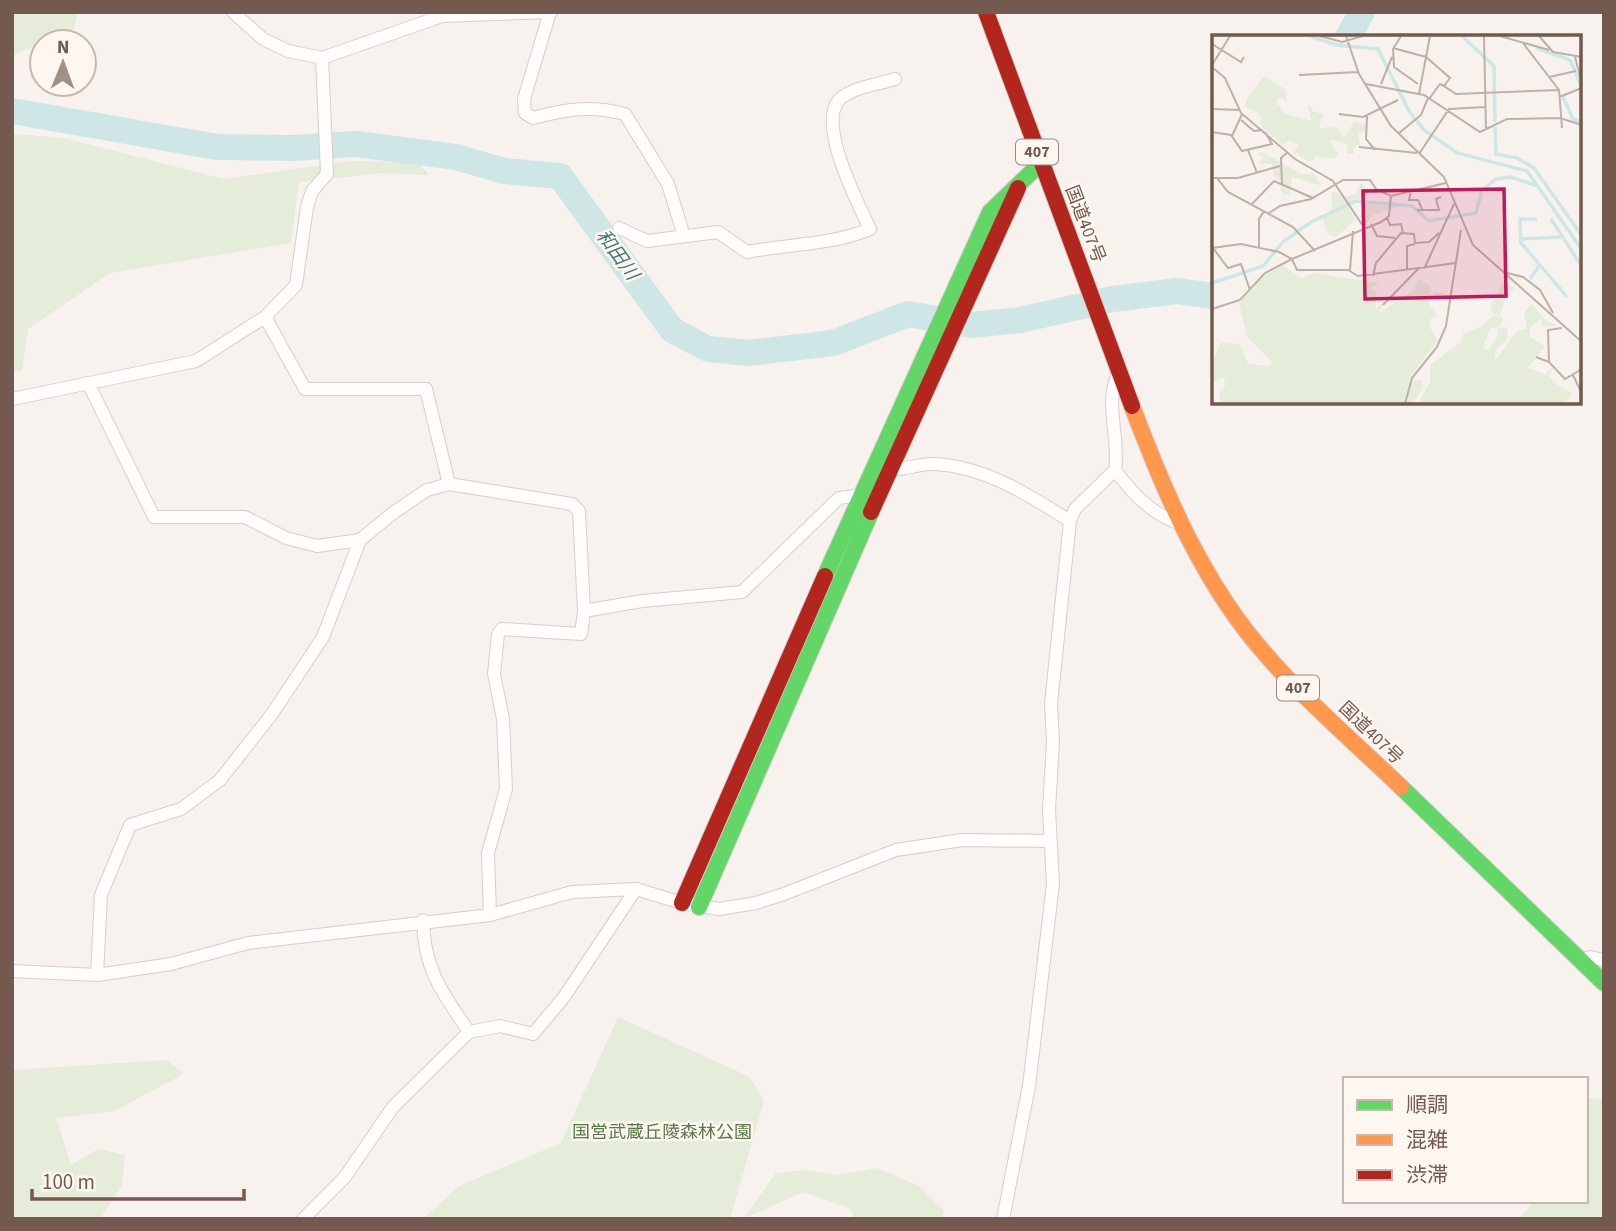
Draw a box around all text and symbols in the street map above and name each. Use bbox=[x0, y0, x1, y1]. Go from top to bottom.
north arrow bbox=[28, 28, 98, 98]
text: N bbox=[57, 34, 70, 61]
inset map bbox=[1212, 35, 1581, 404]
road number: 407 bbox=[1016, 140, 1058, 164]
street label: 国道407号 bbox=[1059, 182, 1111, 266]
water label: 和田川 bbox=[589, 224, 646, 288]
road number: 407 bbox=[1277, 676, 1319, 701]
street label: 国道407号 bbox=[1333, 696, 1409, 770]
legend bbox=[1343, 1077, 1588, 1203]
text: 順調 bbox=[1406, 1090, 1448, 1120]
park label: 国営武蔵丘陵森林公園 bbox=[572, 1120, 752, 1145]
text: 混雑 bbox=[1406, 1125, 1448, 1155]
scale bar bbox=[32, 1158, 243, 1202]
text: 渋滞 bbox=[1406, 1160, 1448, 1190]
text: 100 m bbox=[42, 1167, 95, 1197]

